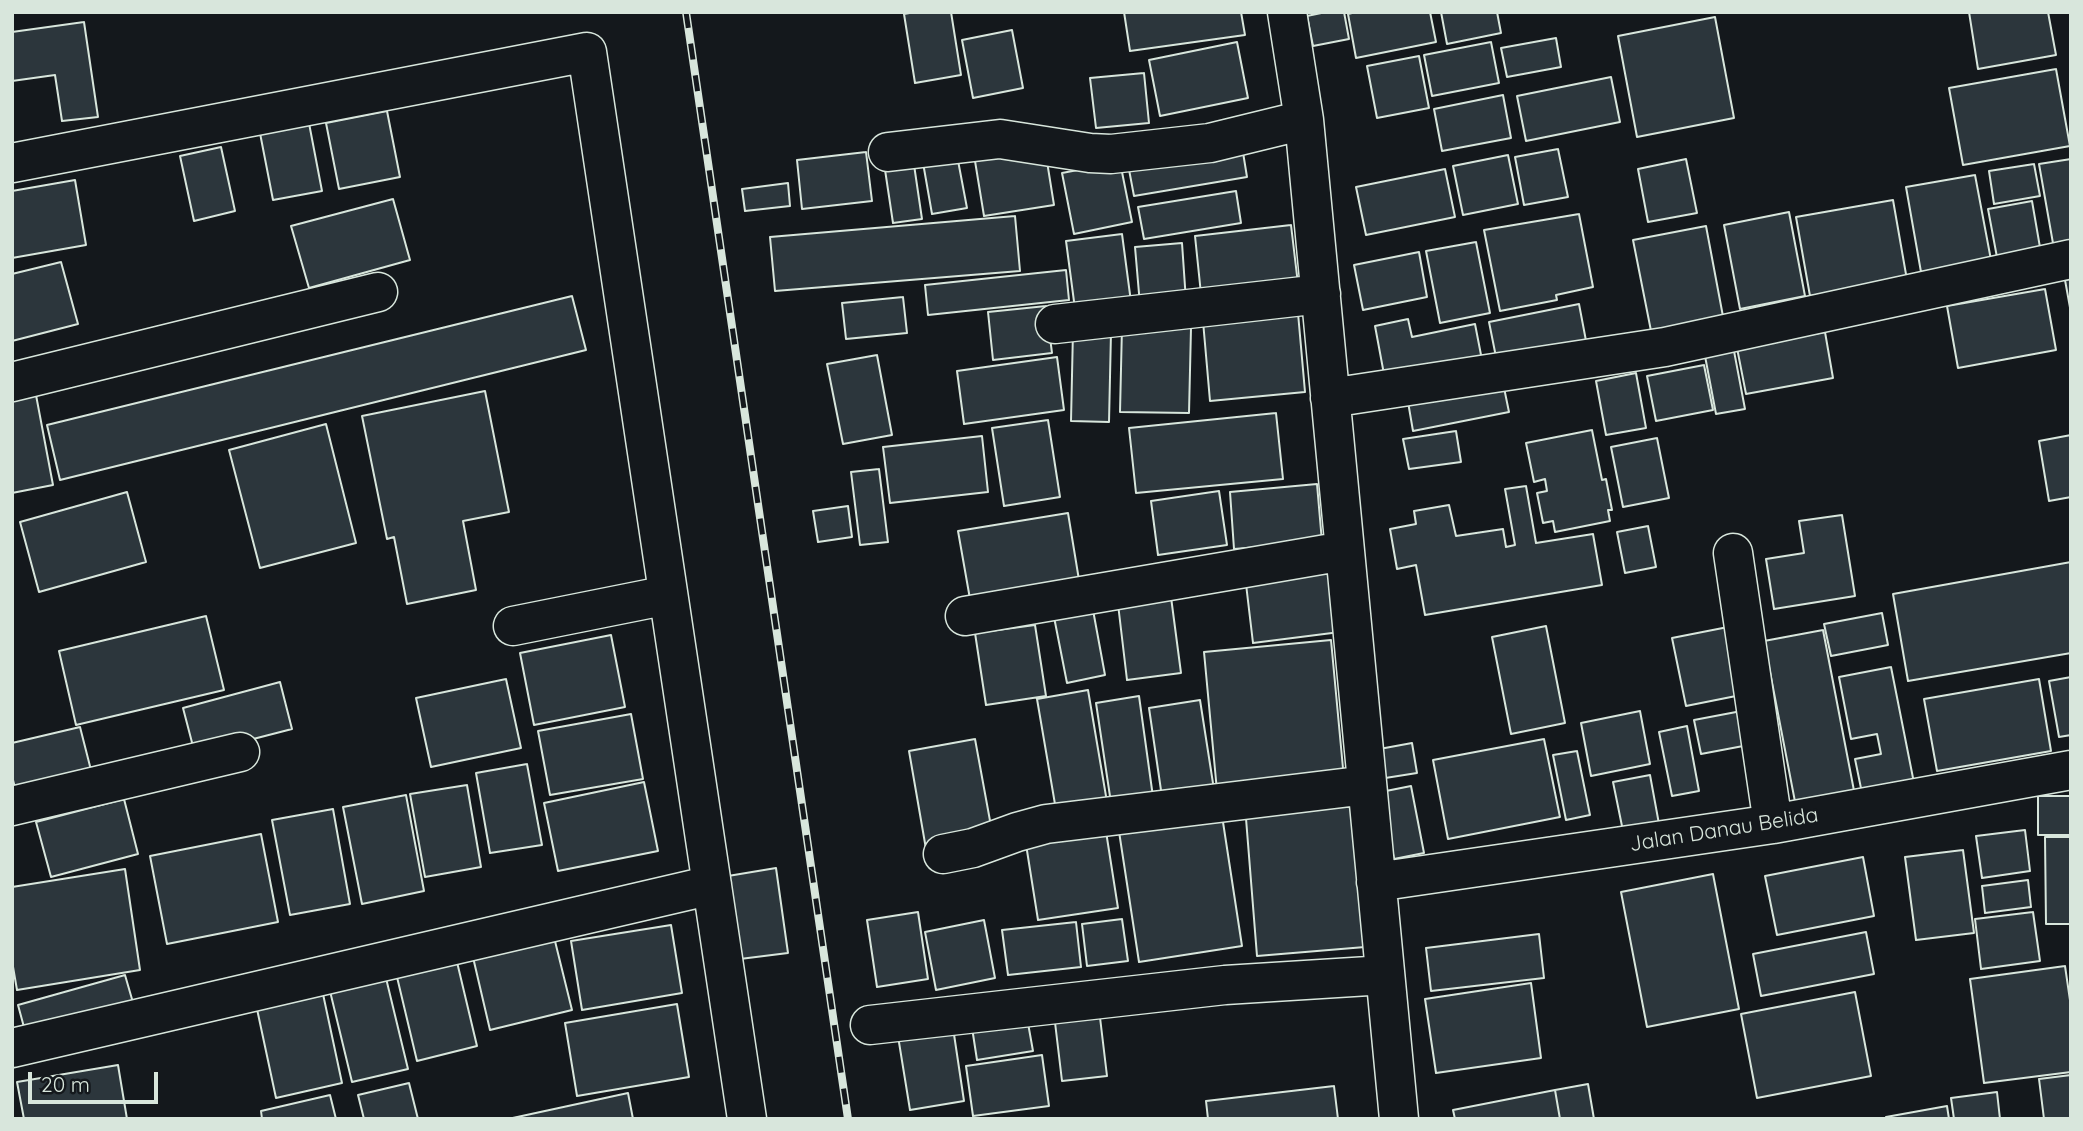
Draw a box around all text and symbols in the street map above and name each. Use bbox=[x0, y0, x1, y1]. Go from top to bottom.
street label: Jalan Danau Belida bbox=[1628, 803, 1820, 857]
scale bar bbox=[32, 1058, 161, 1102]
text: 20 m bbox=[41, 1071, 90, 1097]

